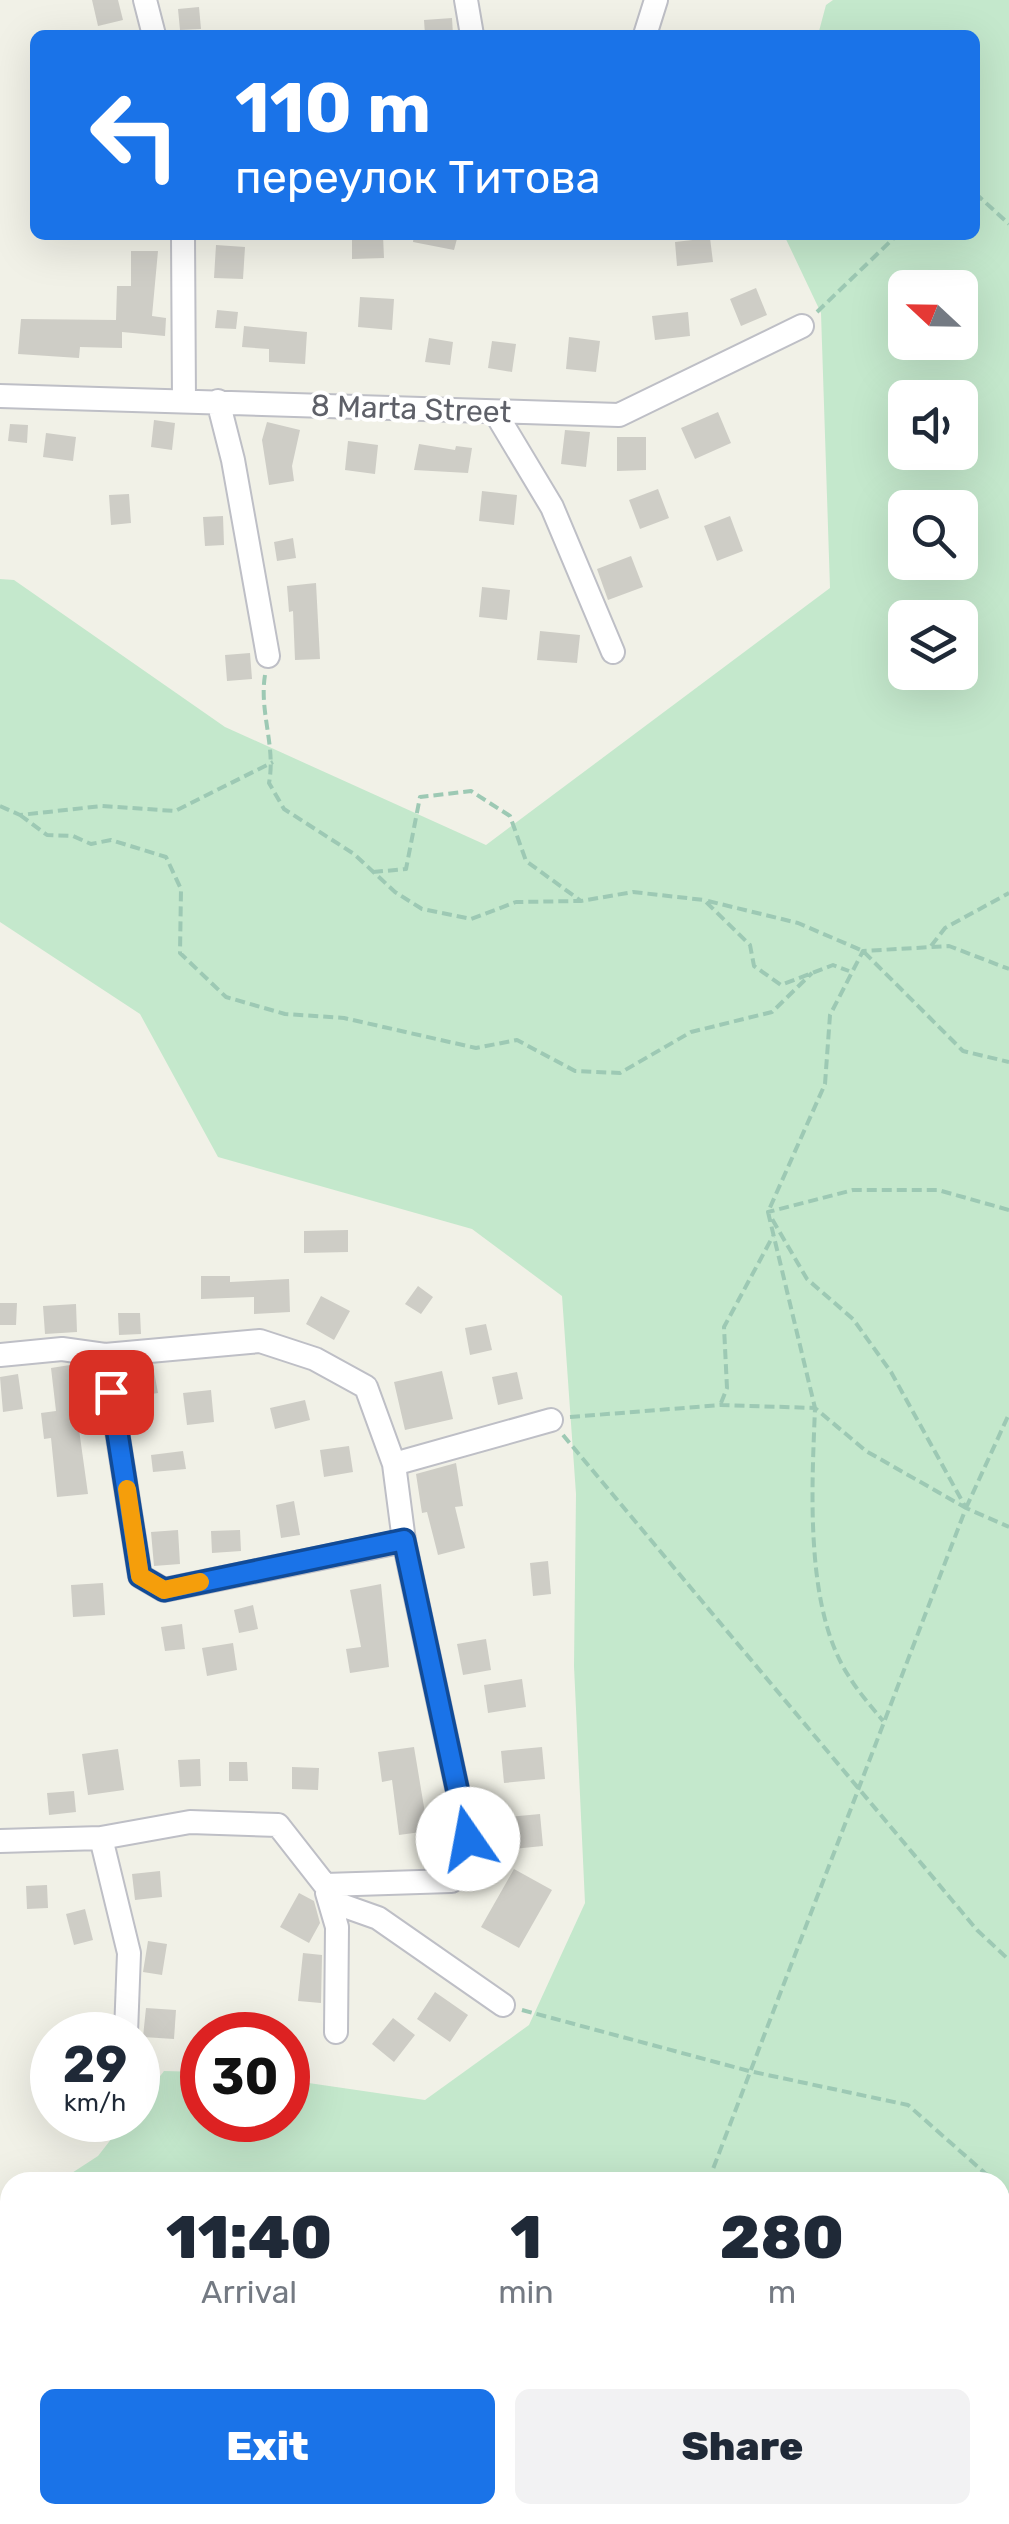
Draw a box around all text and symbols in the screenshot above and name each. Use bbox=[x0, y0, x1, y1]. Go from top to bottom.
text: 110 m bbox=[235, 67, 431, 150]
icon: left bbox=[70, 70, 200, 200]
text: переулок Титова bbox=[235, 151, 601, 204]
north arrow bbox=[888, 270, 978, 360]
map controls bbox=[888, 270, 978, 690]
button: sound bbox=[888, 380, 978, 470]
street label: 8 Marta Street bbox=[310, 388, 512, 430]
button: search bbox=[888, 490, 978, 580]
button: layers bbox=[888, 600, 978, 690]
pin bbox=[69, 1350, 154, 1435]
icon: arrive bbox=[84, 1365, 139, 1420]
position arrow bbox=[416, 1787, 520, 1891]
speed limit sign: 30 bbox=[180, 2012, 310, 2142]
text: 29 bbox=[63, 2035, 127, 2095]
text: km/h bbox=[64, 2088, 126, 2117]
text: 11:40 bbox=[166, 2202, 332, 2273]
text: 1 bbox=[510, 2202, 542, 2273]
text: 280 bbox=[720, 2202, 844, 2273]
text: Arrival bbox=[201, 2273, 297, 2311]
text: min bbox=[498, 2273, 554, 2311]
text: m bbox=[768, 2273, 796, 2311]
button: Exit bbox=[40, 2389, 495, 2504]
button: Share bbox=[515, 2389, 970, 2504]

